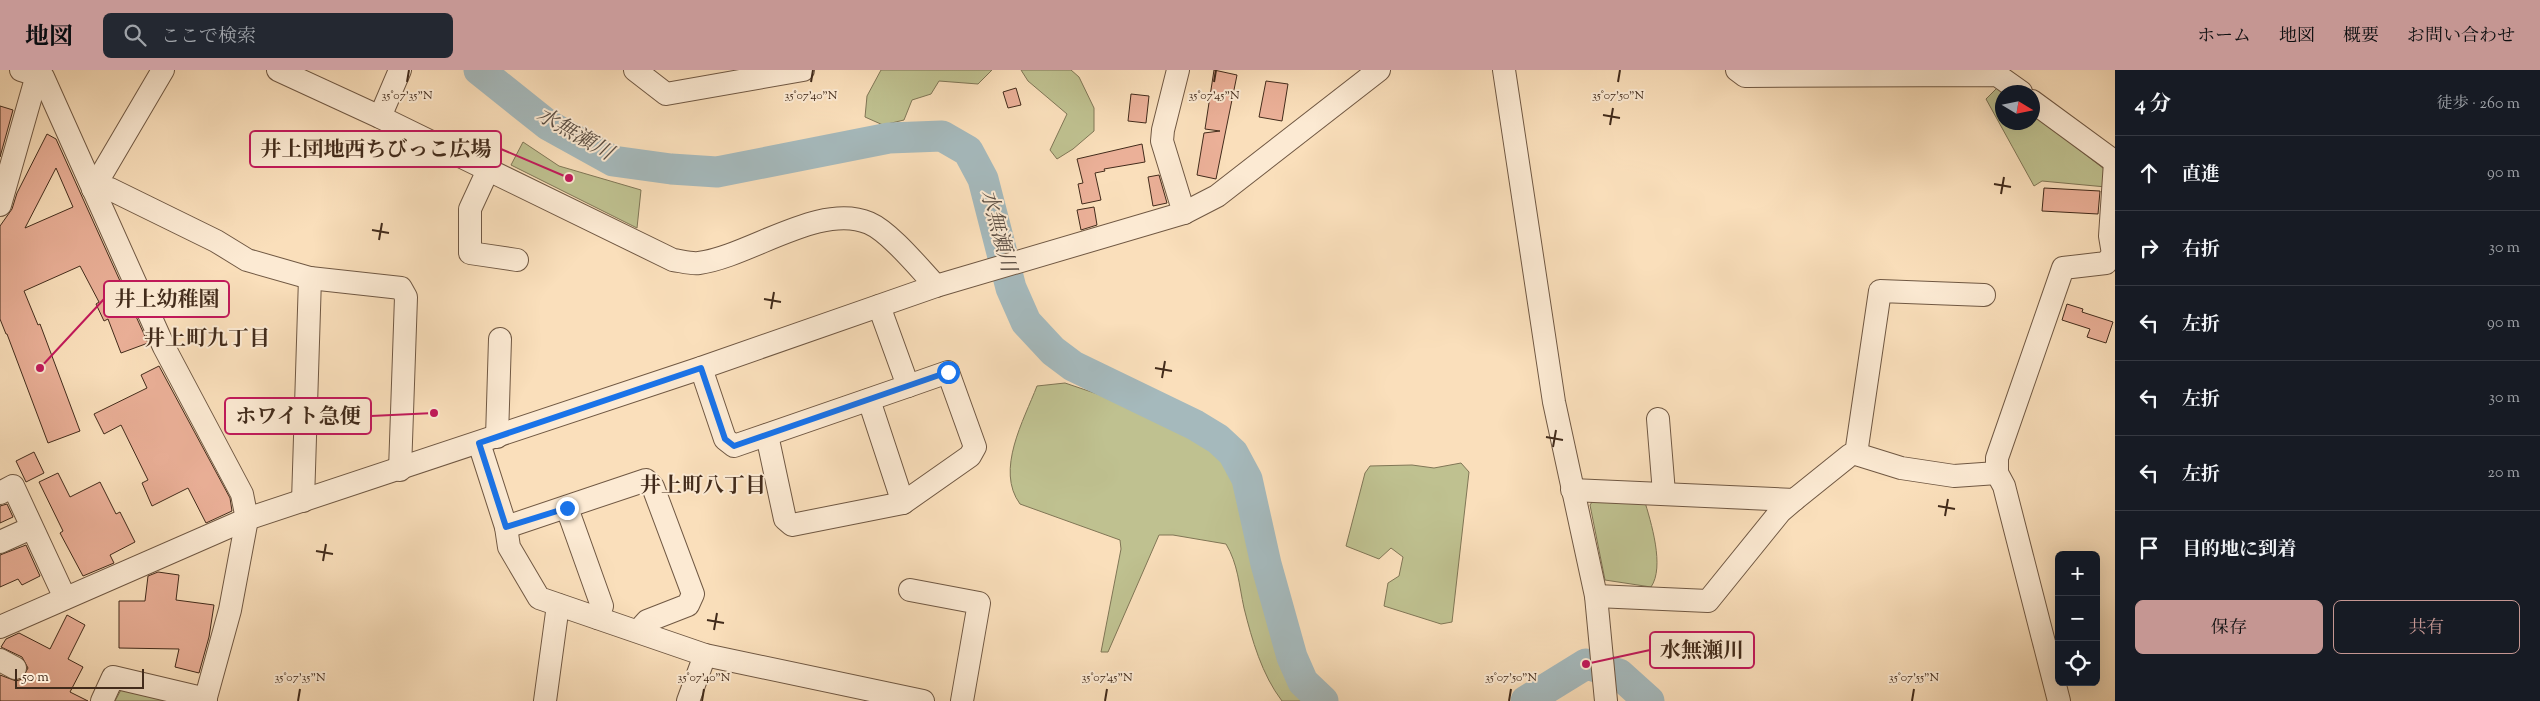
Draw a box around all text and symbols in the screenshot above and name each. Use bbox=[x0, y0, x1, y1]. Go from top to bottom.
search box bbox=[103, 13, 453, 58]
text: 地図 bbox=[25, 21, 73, 55]
icon: search bbox=[121, 21, 149, 49]
text: ここで検索 bbox=[161, 24, 256, 51]
text: ホーム bbox=[2197, 24, 2251, 50]
text: 地図 bbox=[2279, 24, 2315, 50]
text: 概要 bbox=[2343, 24, 2379, 50]
text: お問い合わせ bbox=[2407, 24, 2515, 50]
north arrow bbox=[1995, 85, 2040, 130]
text: 35°07'35"N bbox=[381, 87, 433, 105]
text: 35°07'40"N bbox=[785, 87, 838, 105]
text: 35°07'45"N bbox=[1188, 87, 1240, 105]
text: 35°07'50"N bbox=[1592, 87, 1645, 105]
text: 4 分 bbox=[2135, 90, 2171, 120]
text: 徒歩 · 260 m bbox=[2437, 93, 2520, 116]
water label: 水無瀬川 bbox=[530, 101, 620, 170]
callout: 井上団地西ちびっこ広場 bbox=[250, 131, 501, 167]
text: 井上団地西ちびっこ広場 bbox=[261, 136, 492, 166]
icon: ahead bbox=[2135, 159, 2163, 187]
text: 直進 bbox=[2182, 162, 2220, 189]
text: 90 m bbox=[2487, 162, 2520, 185]
water label: 水無瀬川 bbox=[972, 187, 1023, 277]
icon: right bbox=[2135, 234, 2163, 262]
text: 右折 bbox=[2182, 237, 2220, 264]
text: 30 m bbox=[2489, 237, 2520, 260]
callout: 井上幼稚園 bbox=[104, 281, 229, 317]
text: 井上幼稚園 bbox=[115, 286, 220, 316]
icon: left bbox=[2135, 309, 2163, 337]
text: 左折 bbox=[2182, 312, 2220, 339]
text: 90 m bbox=[2487, 312, 2520, 335]
district label: 井上町九丁目 bbox=[144, 325, 270, 355]
route start bbox=[937, 361, 960, 384]
icon: left bbox=[2135, 384, 2163, 412]
text: 左折 bbox=[2182, 387, 2220, 414]
text: 30 m bbox=[2489, 387, 2520, 410]
callout: ホワイト急便 bbox=[225, 398, 371, 434]
text: ホワイト急便 bbox=[235, 403, 361, 433]
icon: left bbox=[2135, 459, 2163, 487]
text: 左折 bbox=[2182, 462, 2220, 489]
text: 20 m bbox=[2487, 462, 2520, 485]
district label: 井上町八丁目 bbox=[640, 472, 766, 502]
route end bbox=[556, 497, 579, 520]
icon: arrive bbox=[2135, 534, 2163, 562]
text: 目的地に到着 bbox=[2182, 537, 2296, 564]
map controls bbox=[2055, 551, 2100, 686]
button: + bbox=[2055, 551, 2100, 596]
button: − bbox=[2055, 596, 2100, 641]
button: 保存 bbox=[2135, 600, 2323, 654]
button: 共有 bbox=[2333, 600, 2520, 654]
callout: 水無瀬川 bbox=[1650, 632, 1754, 668]
text: 水無瀬川 bbox=[1660, 637, 1744, 667]
button: locate bbox=[2055, 641, 2100, 686]
scale bar bbox=[15, 666, 144, 689]
text: 50 m bbox=[22, 668, 49, 688]
text: 35°07'35"N bbox=[274, 669, 326, 687]
text: 35°07'40"N bbox=[678, 669, 731, 687]
text: 35°07'45"N bbox=[1081, 669, 1133, 687]
text: 35°07'50"N bbox=[1485, 669, 1538, 687]
text: 35°07'55"N bbox=[1889, 669, 1940, 687]

